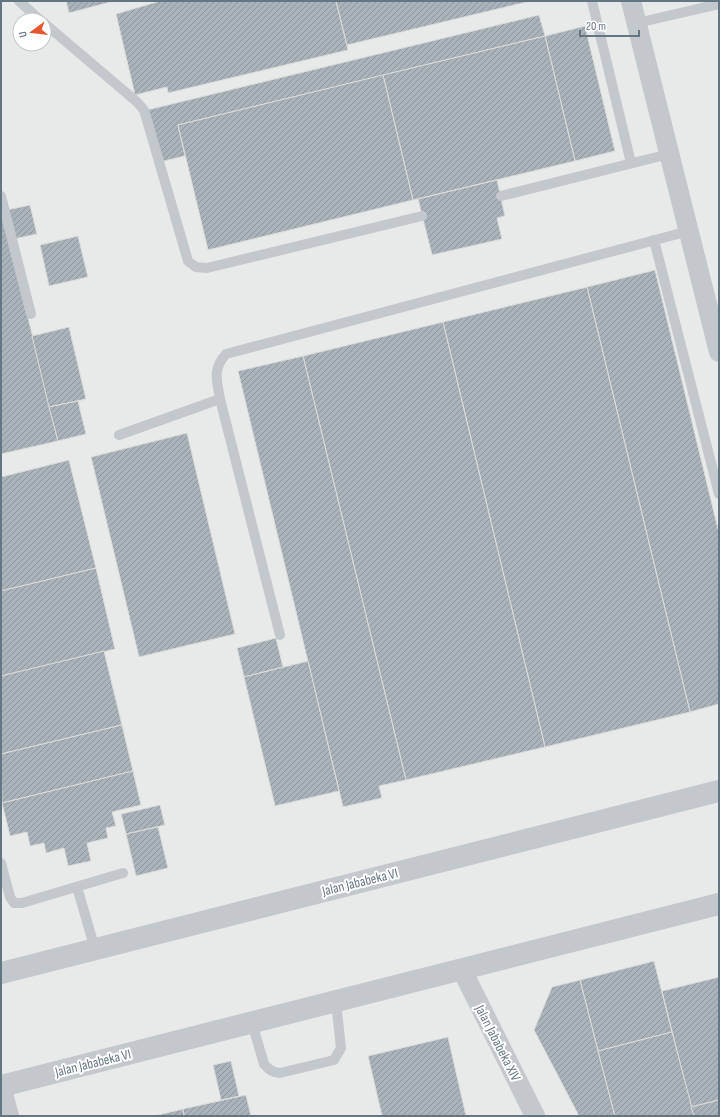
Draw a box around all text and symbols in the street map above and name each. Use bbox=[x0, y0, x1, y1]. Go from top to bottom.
north arrow bbox=[12, 12, 52, 52]
scale bar bbox=[580, 12, 639, 38]
text: 20 m bbox=[586, 19, 606, 34]
text: U bbox=[16, 30, 30, 39]
street label: Jalan Jababeka VI bbox=[319, 864, 400, 900]
street label: Jalan Jababeka XIV bbox=[471, 1001, 525, 1085]
street label: Jalan Jababeka VI bbox=[52, 1045, 133, 1081]

